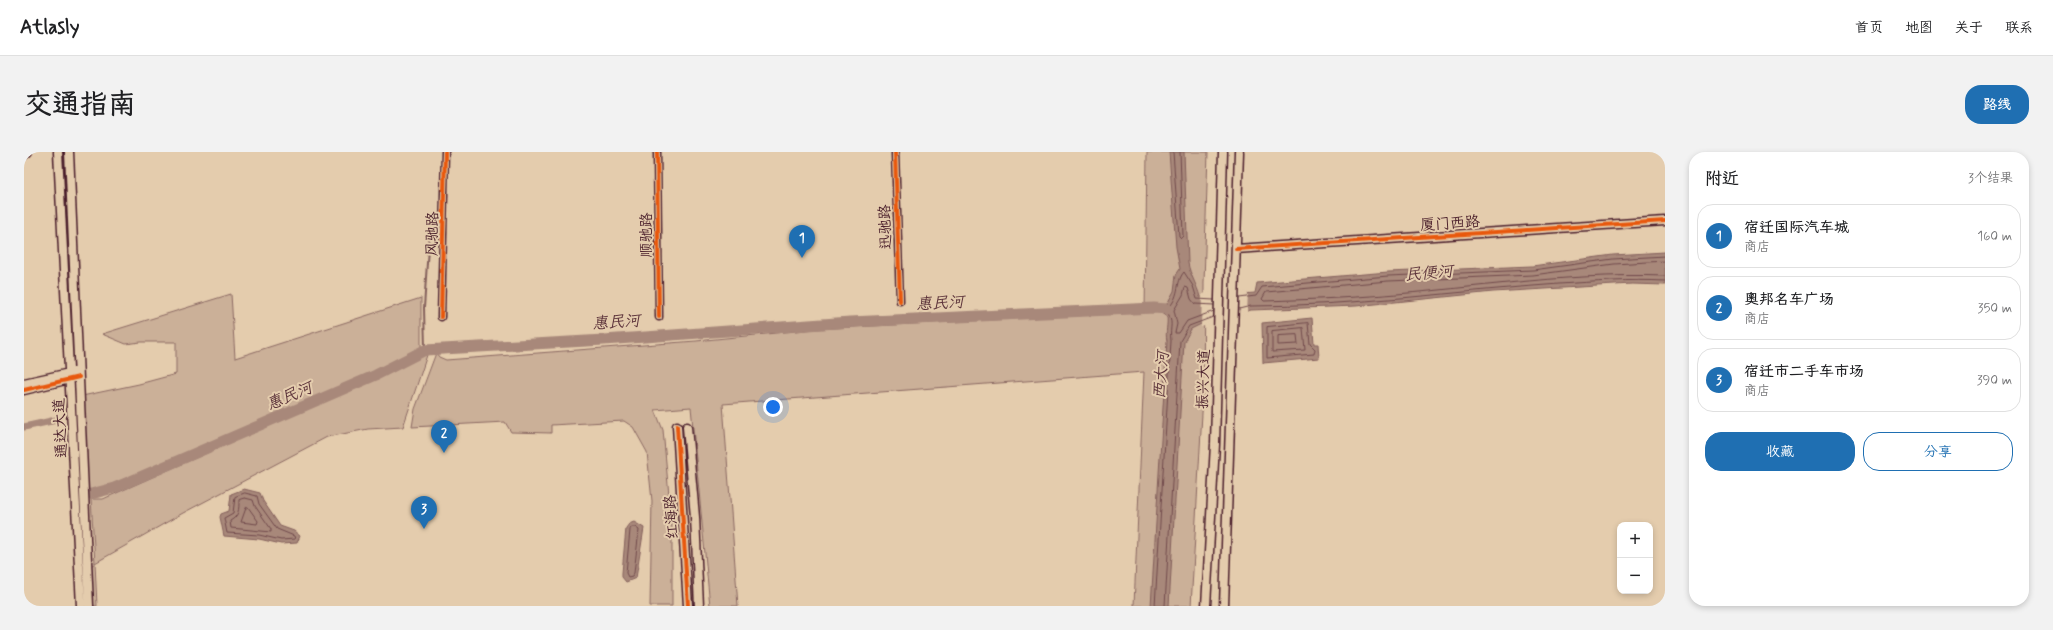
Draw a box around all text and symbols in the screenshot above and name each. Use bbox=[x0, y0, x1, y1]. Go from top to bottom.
text: Atlasly bbox=[20, 15, 79, 40]
text: 首页 bbox=[1855, 19, 1883, 37]
text: 地图 bbox=[1905, 19, 1933, 37]
text: 关于 bbox=[1955, 19, 1983, 37]
text: 联系 bbox=[2005, 19, 2033, 37]
button: 路线 bbox=[1965, 85, 2029, 124]
text: 交通指南 bbox=[24, 87, 136, 124]
text: 附近 bbox=[1705, 168, 1739, 190]
text: 3个结果 bbox=[1968, 170, 2013, 187]
street label: 迅驰路 bbox=[875, 204, 897, 250]
street label: 风驰路 bbox=[423, 211, 443, 257]
street label: 顺驰路 bbox=[637, 212, 657, 258]
street label: 厦门西路 bbox=[1419, 212, 1481, 236]
text: 宿迁国际汽车城 bbox=[1744, 218, 1849, 238]
pin: 1 bbox=[789, 225, 815, 258]
text: 1 bbox=[1716, 228, 1722, 245]
text: 160 m bbox=[1977, 228, 2012, 245]
text: 商店 bbox=[1744, 239, 1770, 256]
water label: 民便河 bbox=[1404, 261, 1457, 286]
text: 奥邦名车广场 bbox=[1744, 290, 1834, 310]
water label: 惠民河 bbox=[916, 292, 968, 315]
text: 2 bbox=[1716, 300, 1722, 317]
text: 350 m bbox=[1978, 300, 2012, 317]
water label: 惠民河 bbox=[591, 310, 644, 335]
text: 商店 bbox=[1744, 311, 1770, 328]
water label: 西大河 bbox=[1149, 347, 1174, 400]
street label: 振兴大道 bbox=[1193, 349, 1215, 409]
text: 宿迁市二手车市场 bbox=[1744, 362, 1864, 382]
text: 3 bbox=[1716, 372, 1722, 389]
text: 390 m bbox=[1977, 372, 2012, 389]
water label: 惠民河 bbox=[263, 376, 319, 415]
text: 商店 bbox=[1744, 383, 1770, 400]
street label: 通达大道 bbox=[49, 397, 73, 458]
your location bbox=[763, 397, 783, 417]
pin: 2 bbox=[431, 420, 457, 453]
button: 收藏 bbox=[1705, 432, 1855, 471]
button: 分享 bbox=[1863, 432, 2013, 471]
street label: 红海路 bbox=[660, 494, 684, 540]
pin: 3 bbox=[411, 496, 437, 529]
map controls bbox=[1617, 522, 1653, 594]
button: + bbox=[1617, 522, 1653, 558]
button: − bbox=[1617, 558, 1653, 594]

